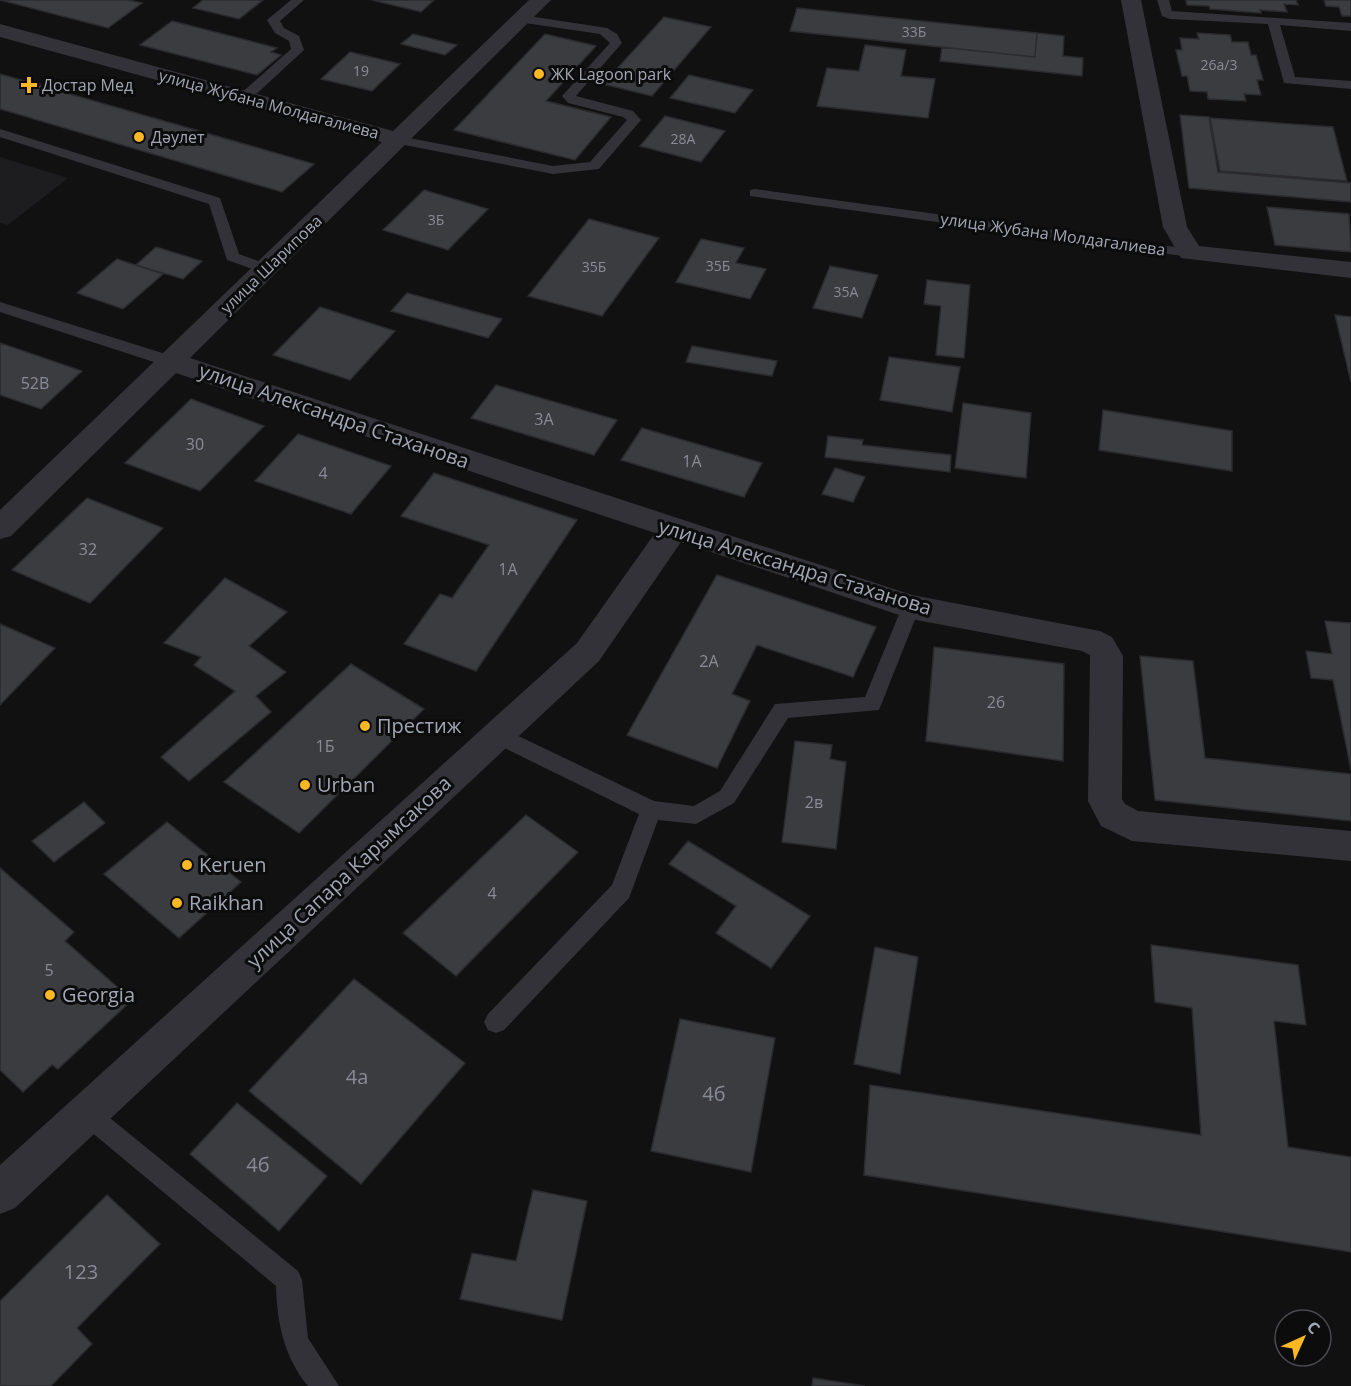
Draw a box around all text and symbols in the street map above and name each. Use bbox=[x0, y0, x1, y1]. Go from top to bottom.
house number: 33Б bbox=[902, 22, 926, 41]
house number: 26а/3 bbox=[1201, 55, 1237, 74]
house number: 19 bbox=[353, 61, 369, 80]
place label: ЖК Lagoon park bbox=[551, 63, 672, 85]
street label: улица Жубана Молдагалиева bbox=[157, 64, 381, 144]
marker: ЖК Lagoon park bbox=[532, 67, 546, 81]
place label: Достар Мед bbox=[42, 74, 133, 96]
marker: Достар Мед bbox=[20, 76, 38, 94]
place label: Дәулет bbox=[151, 126, 205, 148]
house number: 28А bbox=[671, 129, 696, 148]
marker: Дәулет bbox=[132, 130, 146, 144]
street label: улица Жубана Молдагалиева bbox=[939, 207, 1167, 261]
street label: улица Шарипова bbox=[215, 210, 327, 318]
house number: 3Б bbox=[428, 210, 444, 229]
house number: 35Б bbox=[706, 256, 730, 275]
house number: 35Б bbox=[582, 257, 606, 276]
house number: 35А bbox=[834, 282, 859, 301]
street label: улица Александра Стаханова bbox=[195, 357, 473, 475]
house number: 52В bbox=[21, 372, 49, 394]
house number: 3А bbox=[534, 408, 555, 430]
house number: 30 bbox=[186, 433, 204, 455]
house number: 1А bbox=[682, 450, 703, 472]
house number: 4 bbox=[318, 462, 328, 484]
street label: улица Александра Стаханова bbox=[655, 512, 935, 621]
house number: 32 bbox=[79, 538, 97, 560]
house number: 1А bbox=[498, 558, 519, 580]
house number: 2А bbox=[699, 650, 720, 672]
house number: 26 bbox=[987, 691, 1005, 713]
place label: Престиж bbox=[377, 712, 462, 739]
marker: Престиж bbox=[358, 719, 372, 733]
house number: 1Б bbox=[316, 735, 334, 757]
street label: улица Сапара Карымсакова bbox=[241, 770, 457, 974]
place label: Urban bbox=[317, 771, 375, 798]
marker: Urban bbox=[298, 778, 312, 792]
house number: 2в bbox=[805, 791, 823, 813]
place label: Keruen bbox=[199, 851, 266, 878]
marker: Keruen bbox=[180, 858, 194, 872]
house number: 4 bbox=[487, 882, 497, 904]
place label: Raikhan bbox=[189, 889, 264, 916]
marker: Raikhan bbox=[170, 896, 184, 910]
house number: 5 bbox=[44, 959, 54, 981]
place label: Georgia bbox=[62, 981, 135, 1008]
marker: Georgia bbox=[43, 988, 57, 1002]
house number: 4а bbox=[346, 1063, 368, 1090]
house number: 4б bbox=[702, 1080, 726, 1107]
house number: 4б bbox=[246, 1151, 270, 1178]
house number: 123 bbox=[64, 1258, 98, 1285]
north arrow bbox=[1273, 1308, 1333, 1368]
text: С bbox=[1302, 1316, 1325, 1339]

